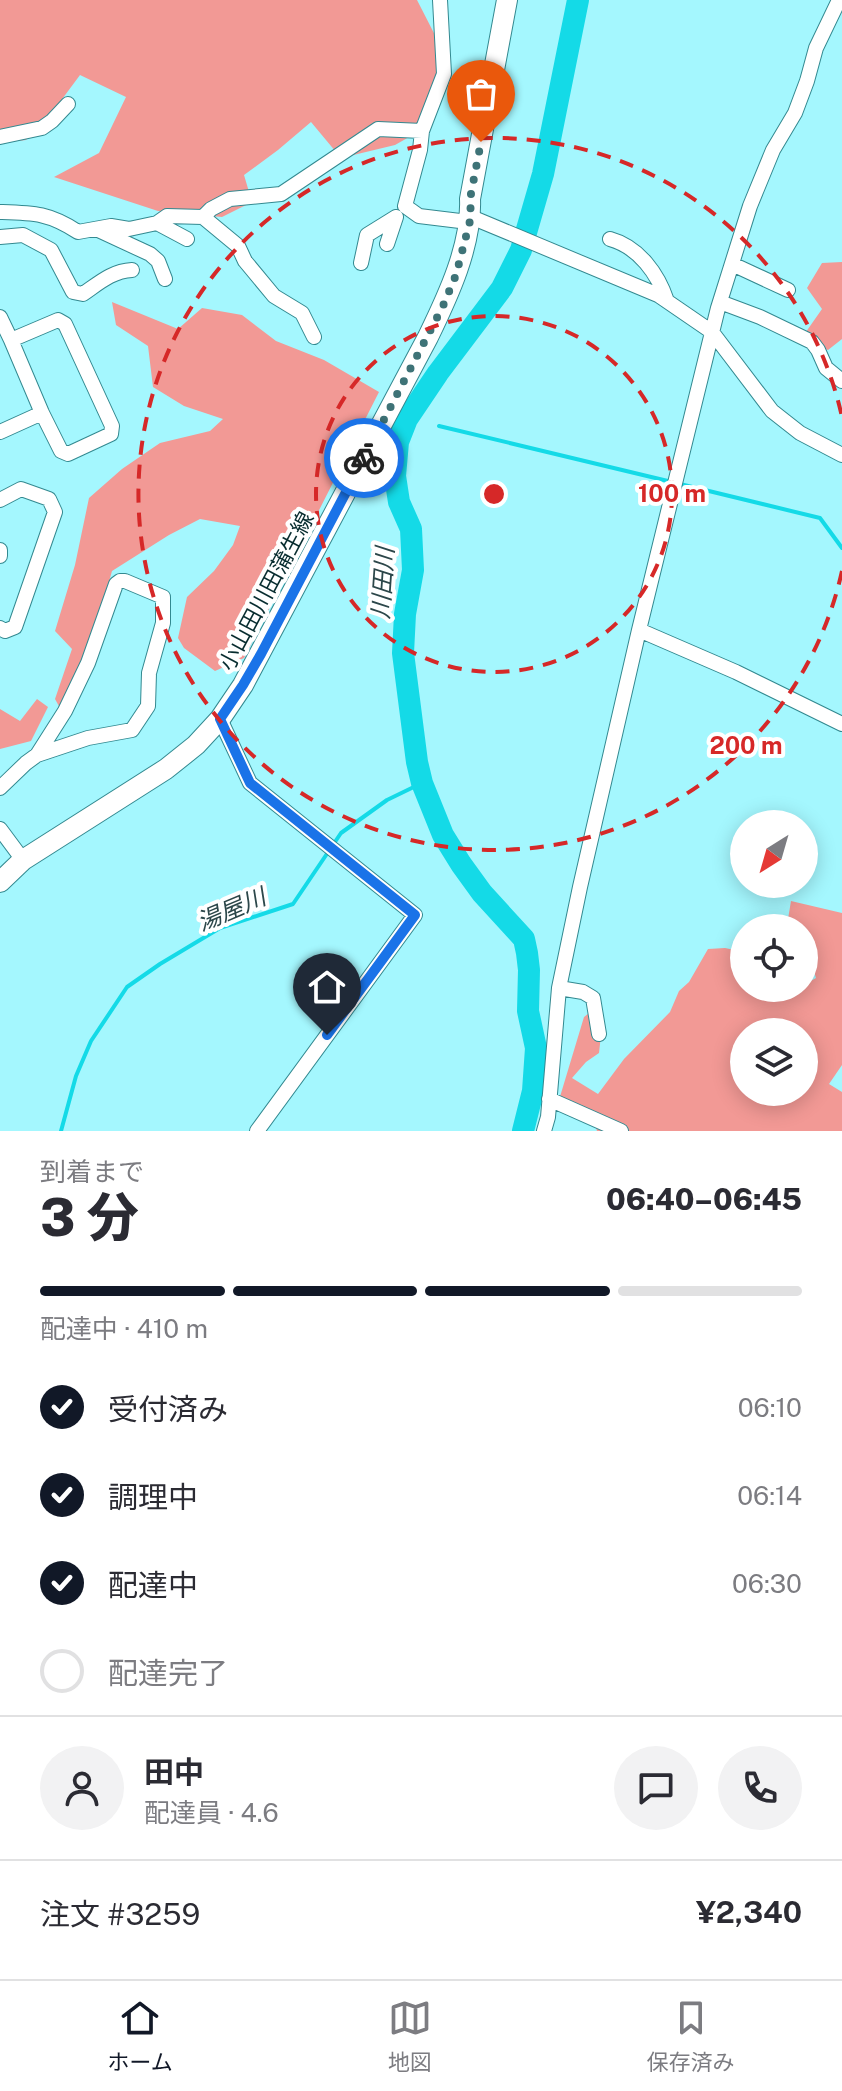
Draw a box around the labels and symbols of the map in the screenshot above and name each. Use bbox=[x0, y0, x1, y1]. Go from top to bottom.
pin bbox=[447, 60, 515, 142]
courier bbox=[324, 418, 404, 498]
text: 100 m bbox=[638, 479, 706, 507]
centre of rings bbox=[480, 480, 508, 508]
street label: 小山田川田蒲生線 bbox=[213, 507, 319, 675]
water label: 川田川 bbox=[366, 543, 399, 620]
text: 200 m bbox=[709, 731, 783, 759]
north arrow bbox=[730, 810, 818, 898]
water label: 湯屋川 bbox=[192, 881, 272, 936]
pin bbox=[293, 953, 361, 1035]

